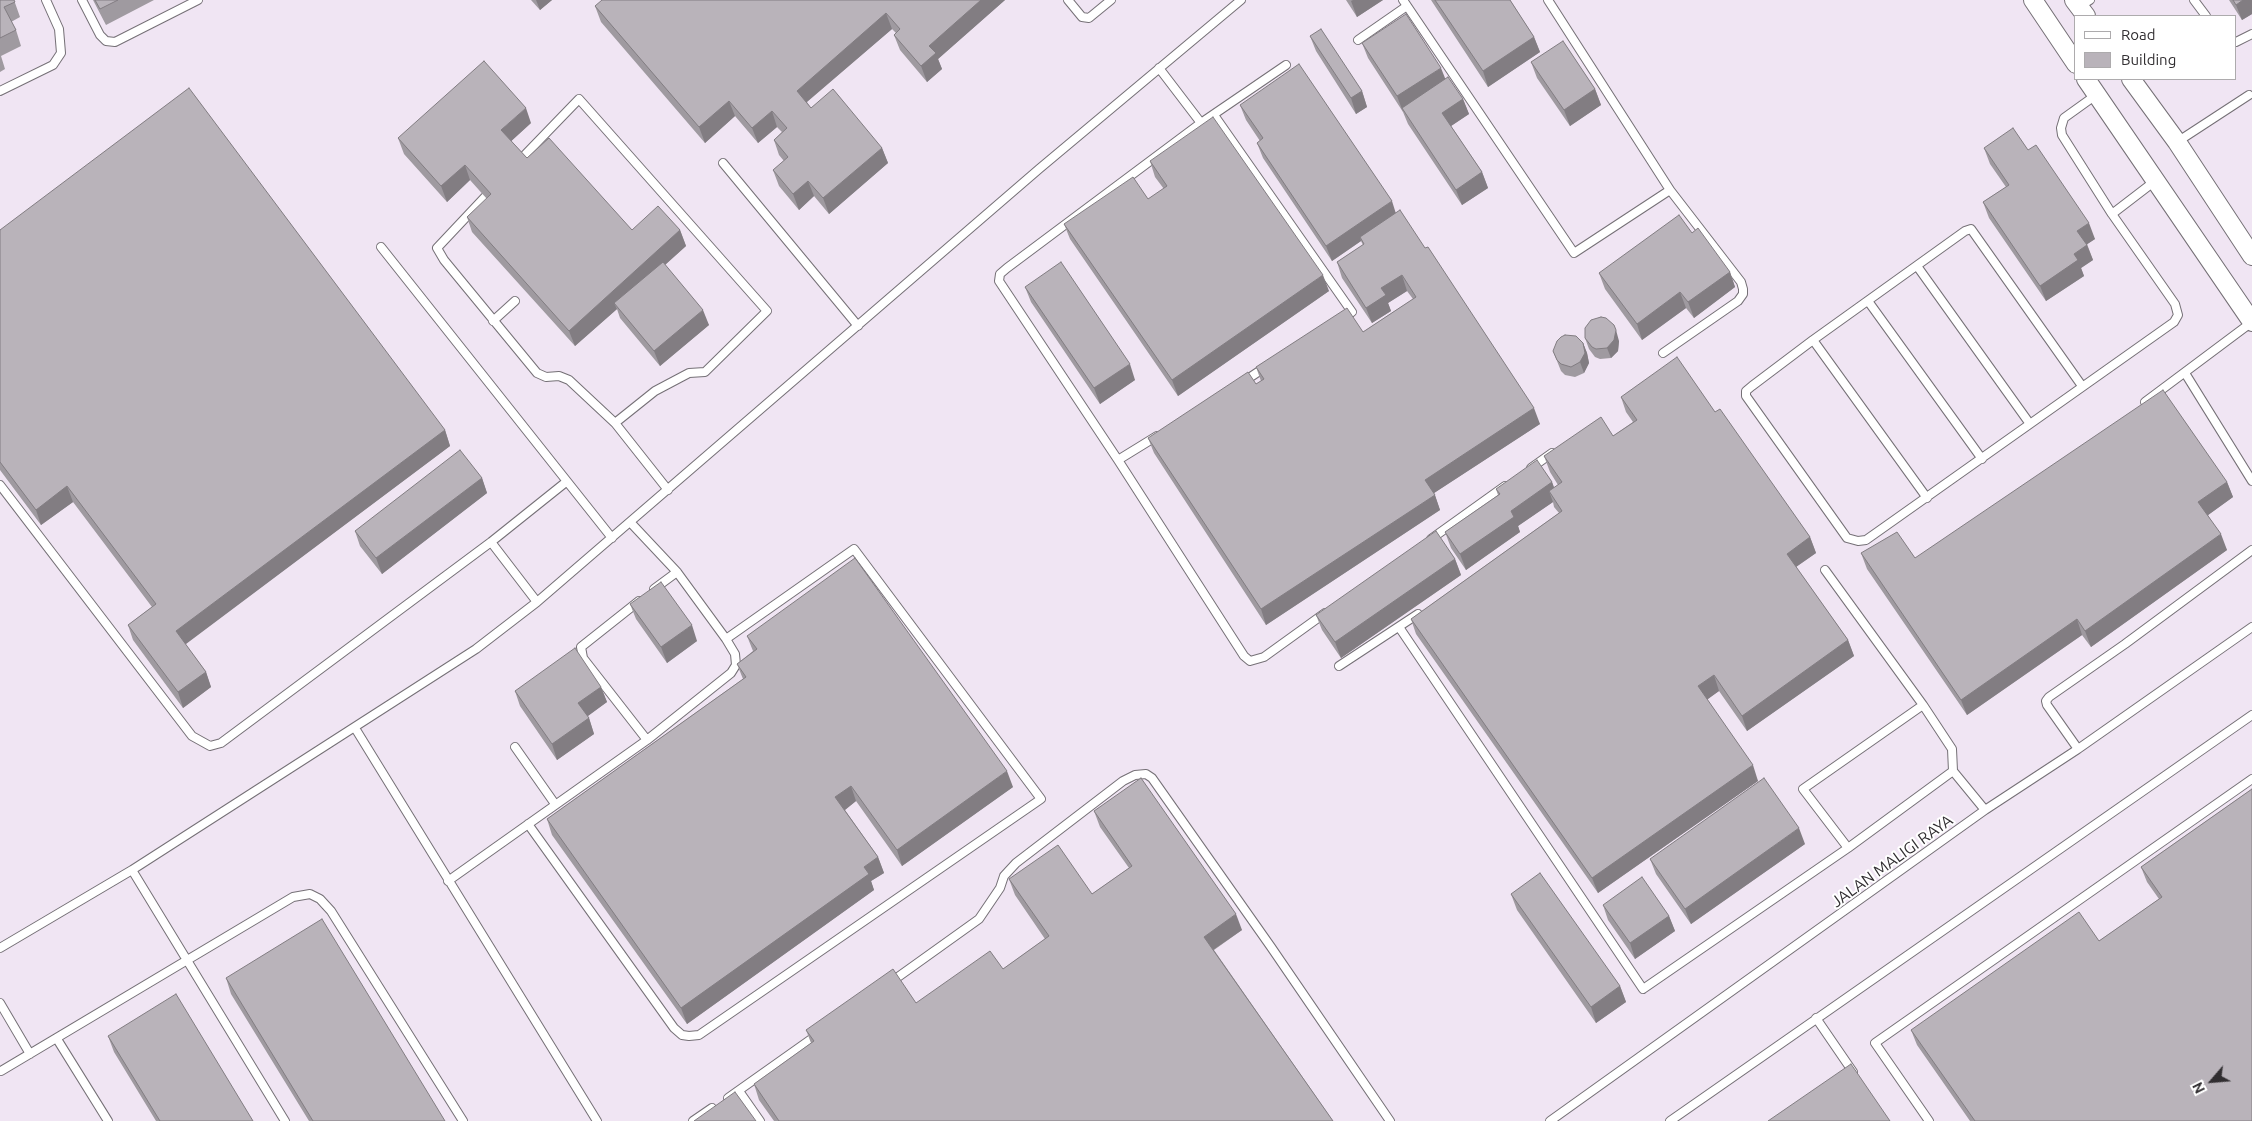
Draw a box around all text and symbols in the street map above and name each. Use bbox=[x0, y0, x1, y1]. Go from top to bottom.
legend bbox=[2074, 15, 2237, 80]
text: Road bbox=[2121, 26, 2156, 43]
text: Building bbox=[2121, 51, 2176, 68]
street label: JALAN MALIGI RAYA bbox=[1828, 810, 1956, 912]
north arrow bbox=[2187, 1056, 2237, 1106]
text: N bbox=[2189, 1080, 2208, 1096]

